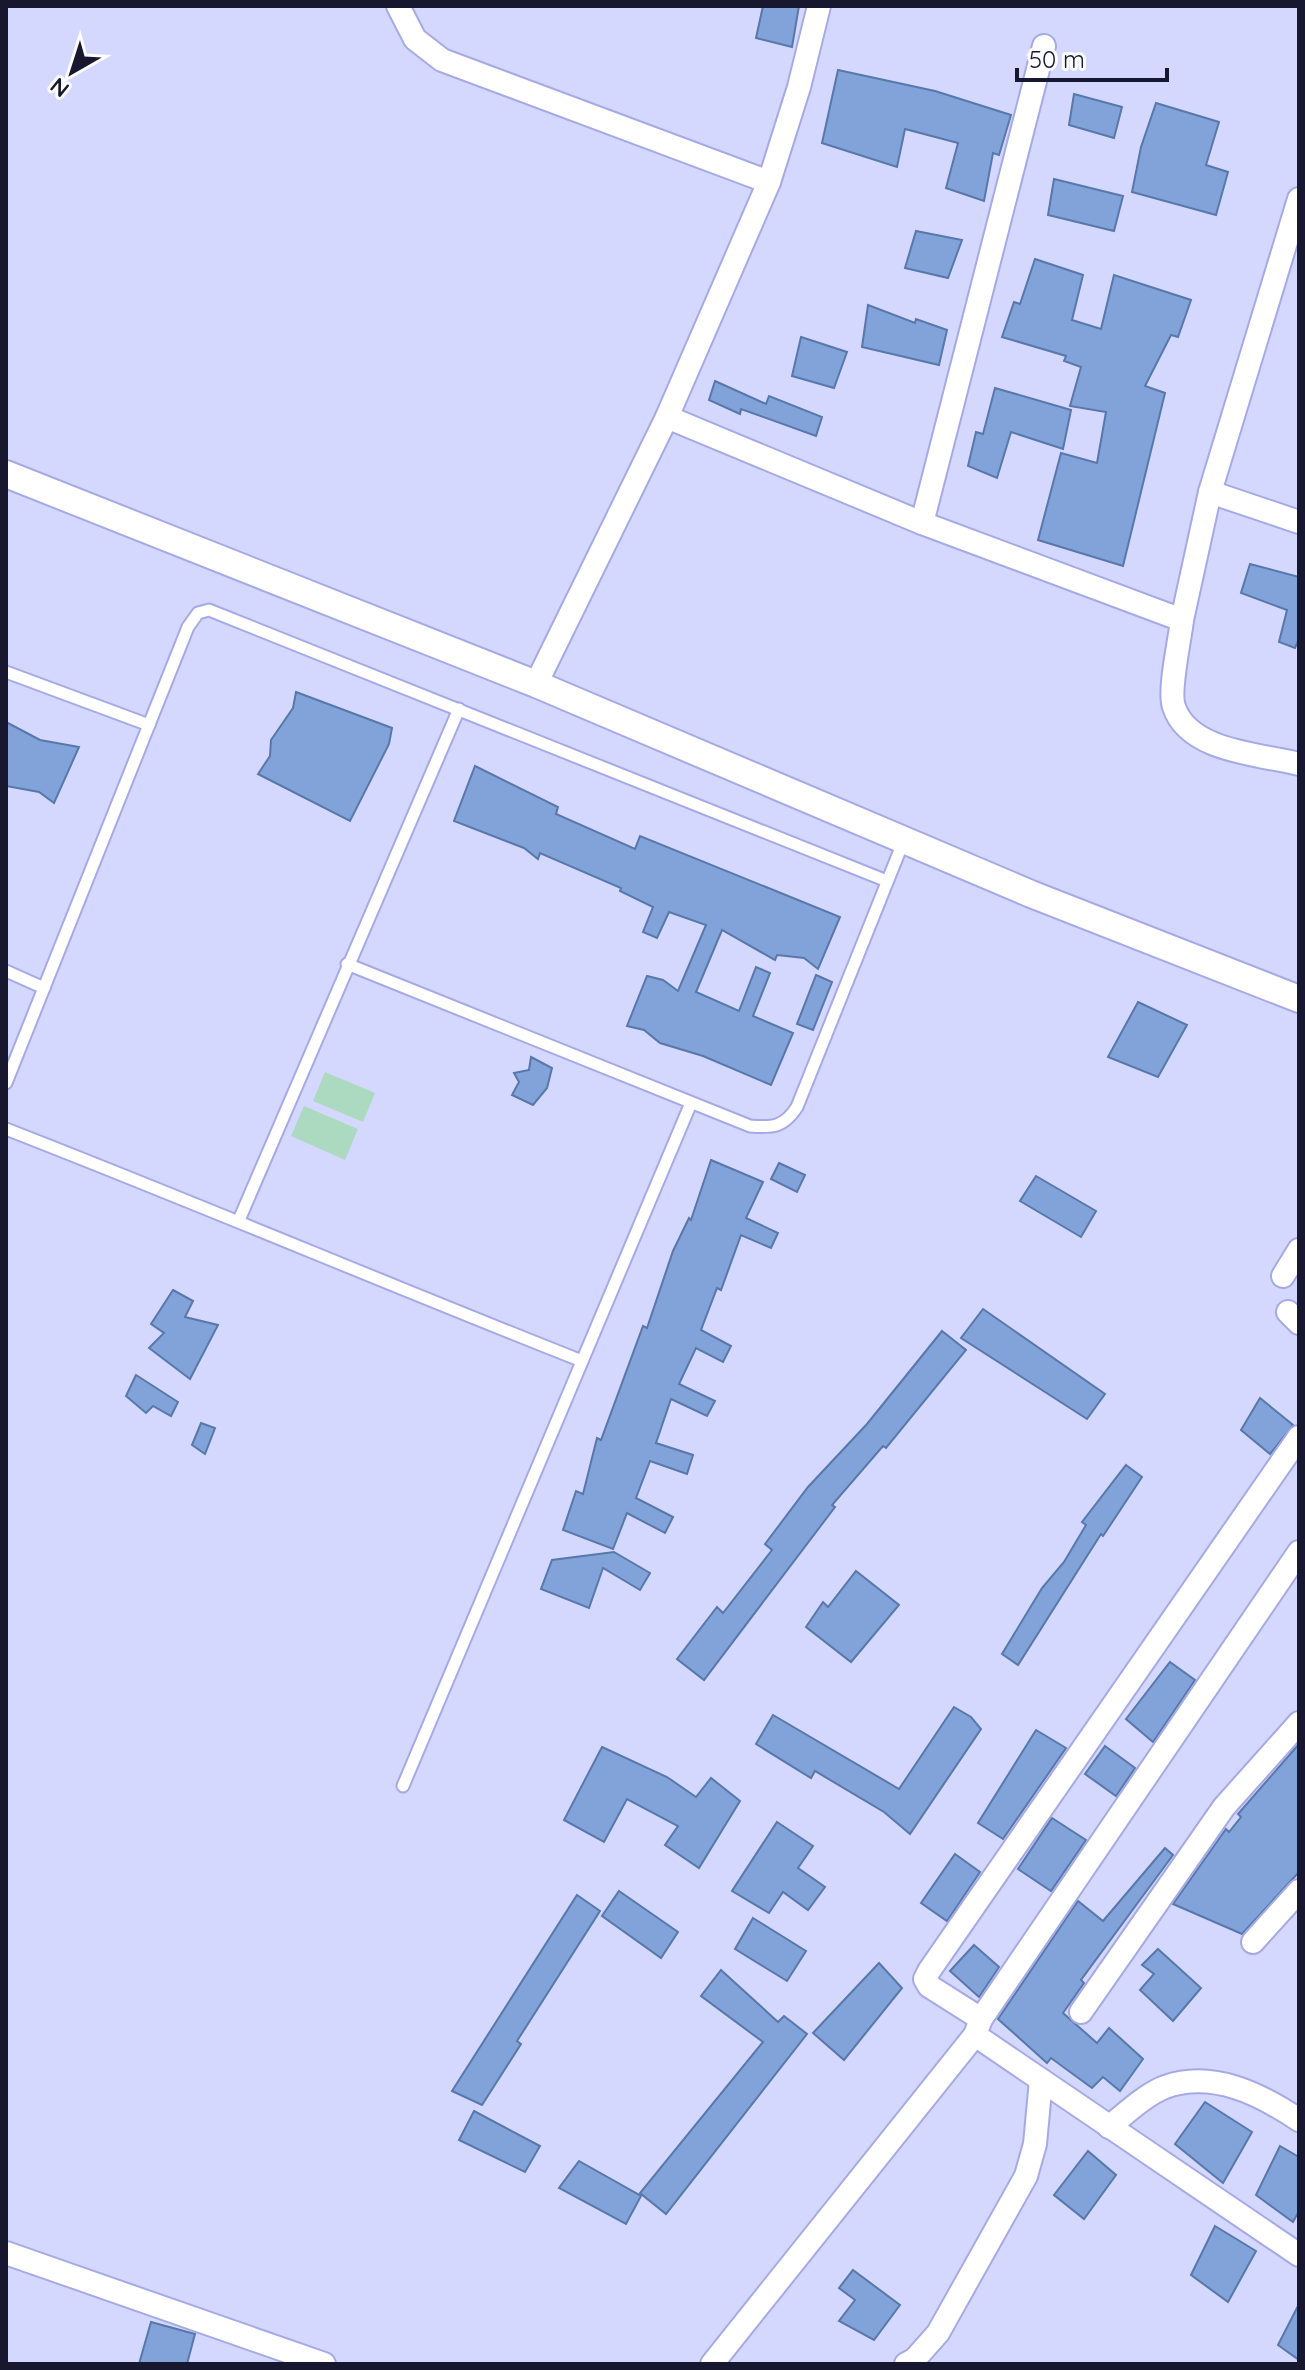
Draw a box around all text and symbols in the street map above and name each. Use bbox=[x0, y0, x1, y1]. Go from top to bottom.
north arrow bbox=[32, 32, 112, 112]
scale bar bbox=[1017, 32, 1167, 82]
text: 50 m bbox=[1029, 44, 1085, 74]
text: N bbox=[44, 72, 75, 104]

